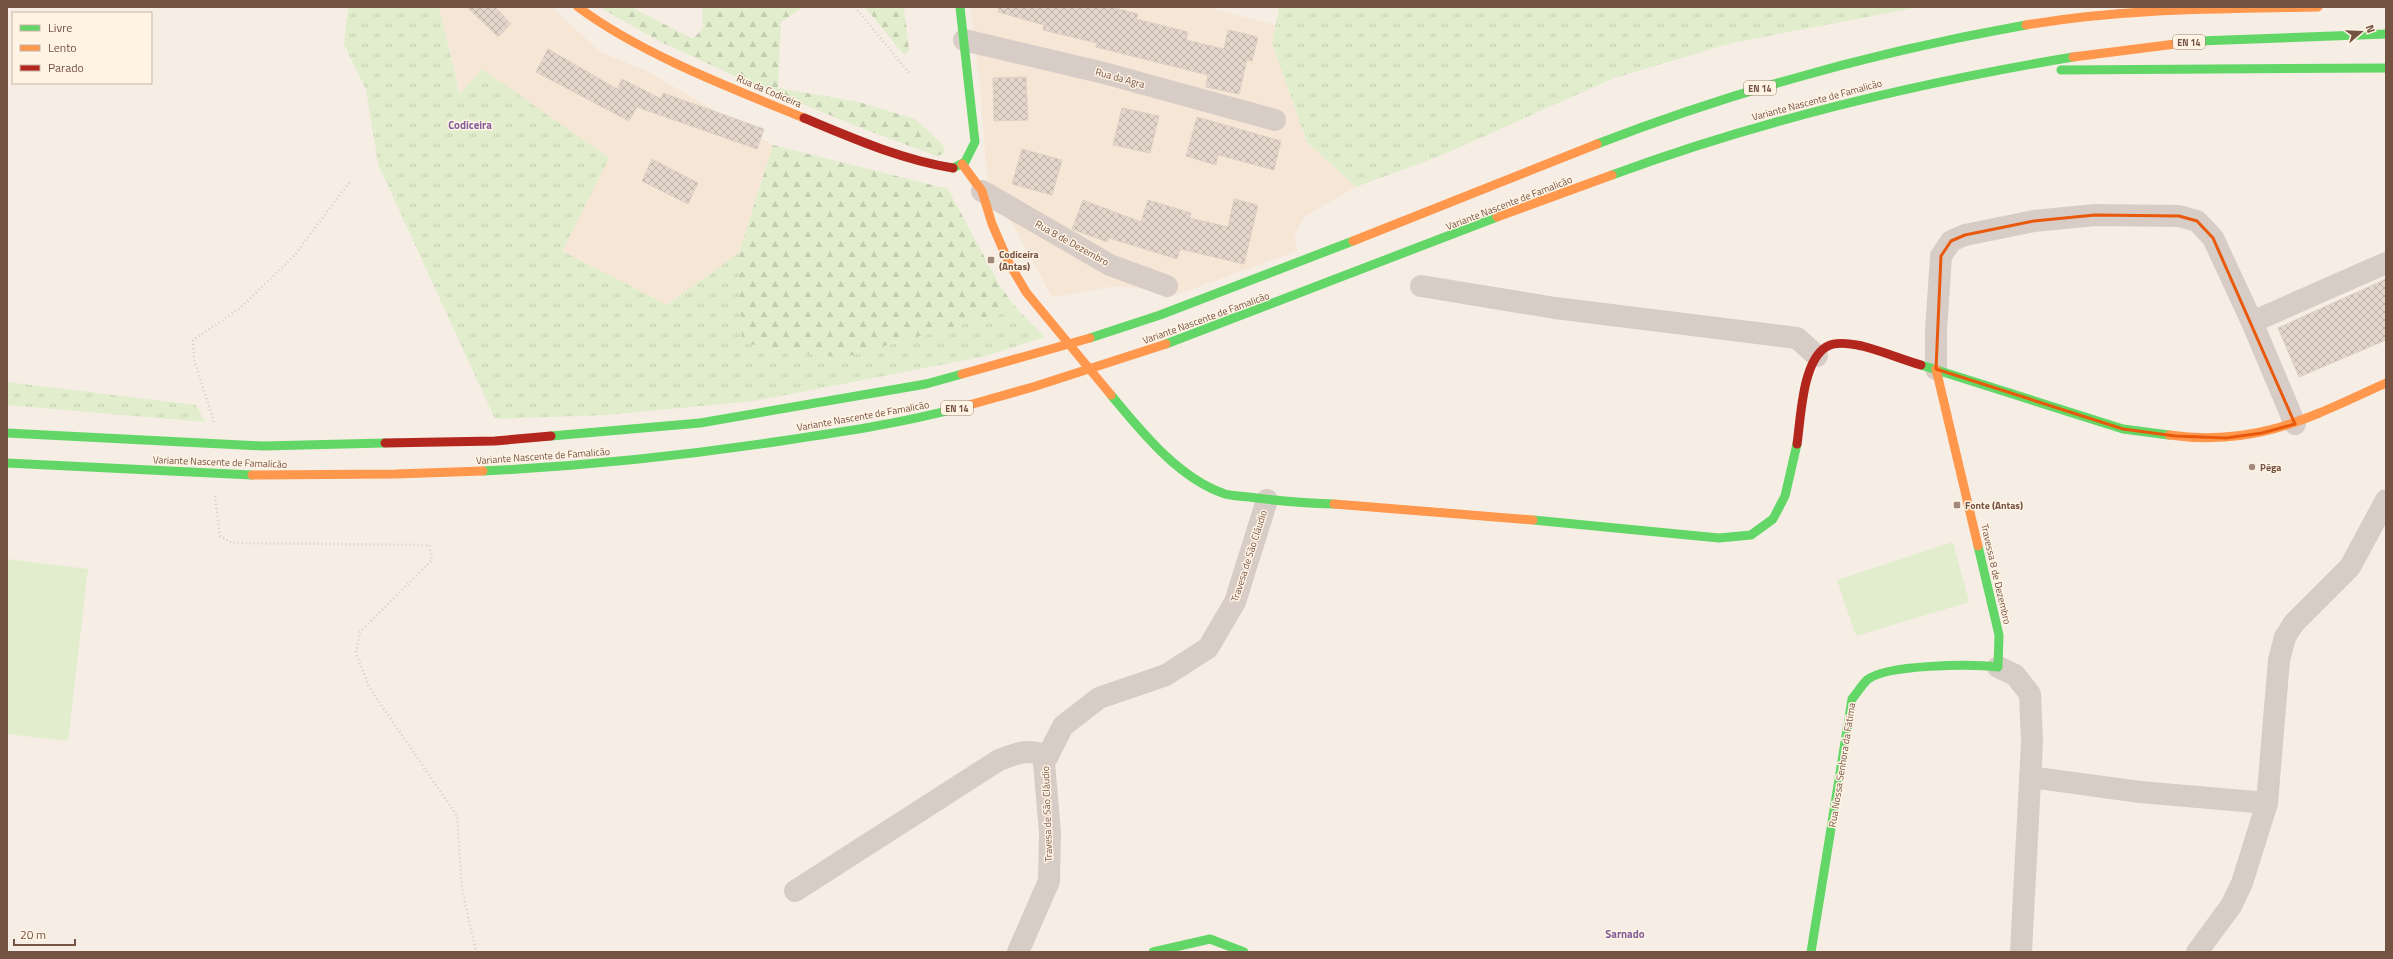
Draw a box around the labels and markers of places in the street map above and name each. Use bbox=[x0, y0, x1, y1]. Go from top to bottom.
place label: Codiceira (Antas) bbox=[999, 247, 1039, 274]
marker: Codiceira (Antas) bbox=[986, 255, 996, 265]
place label: Pêga bbox=[2260, 460, 2281, 475]
marker: Pêga bbox=[2247, 462, 2257, 472]
place label: Fonte (Antas) bbox=[1965, 498, 2023, 513]
marker: Fonte (Antas) bbox=[1952, 500, 1962, 510]

